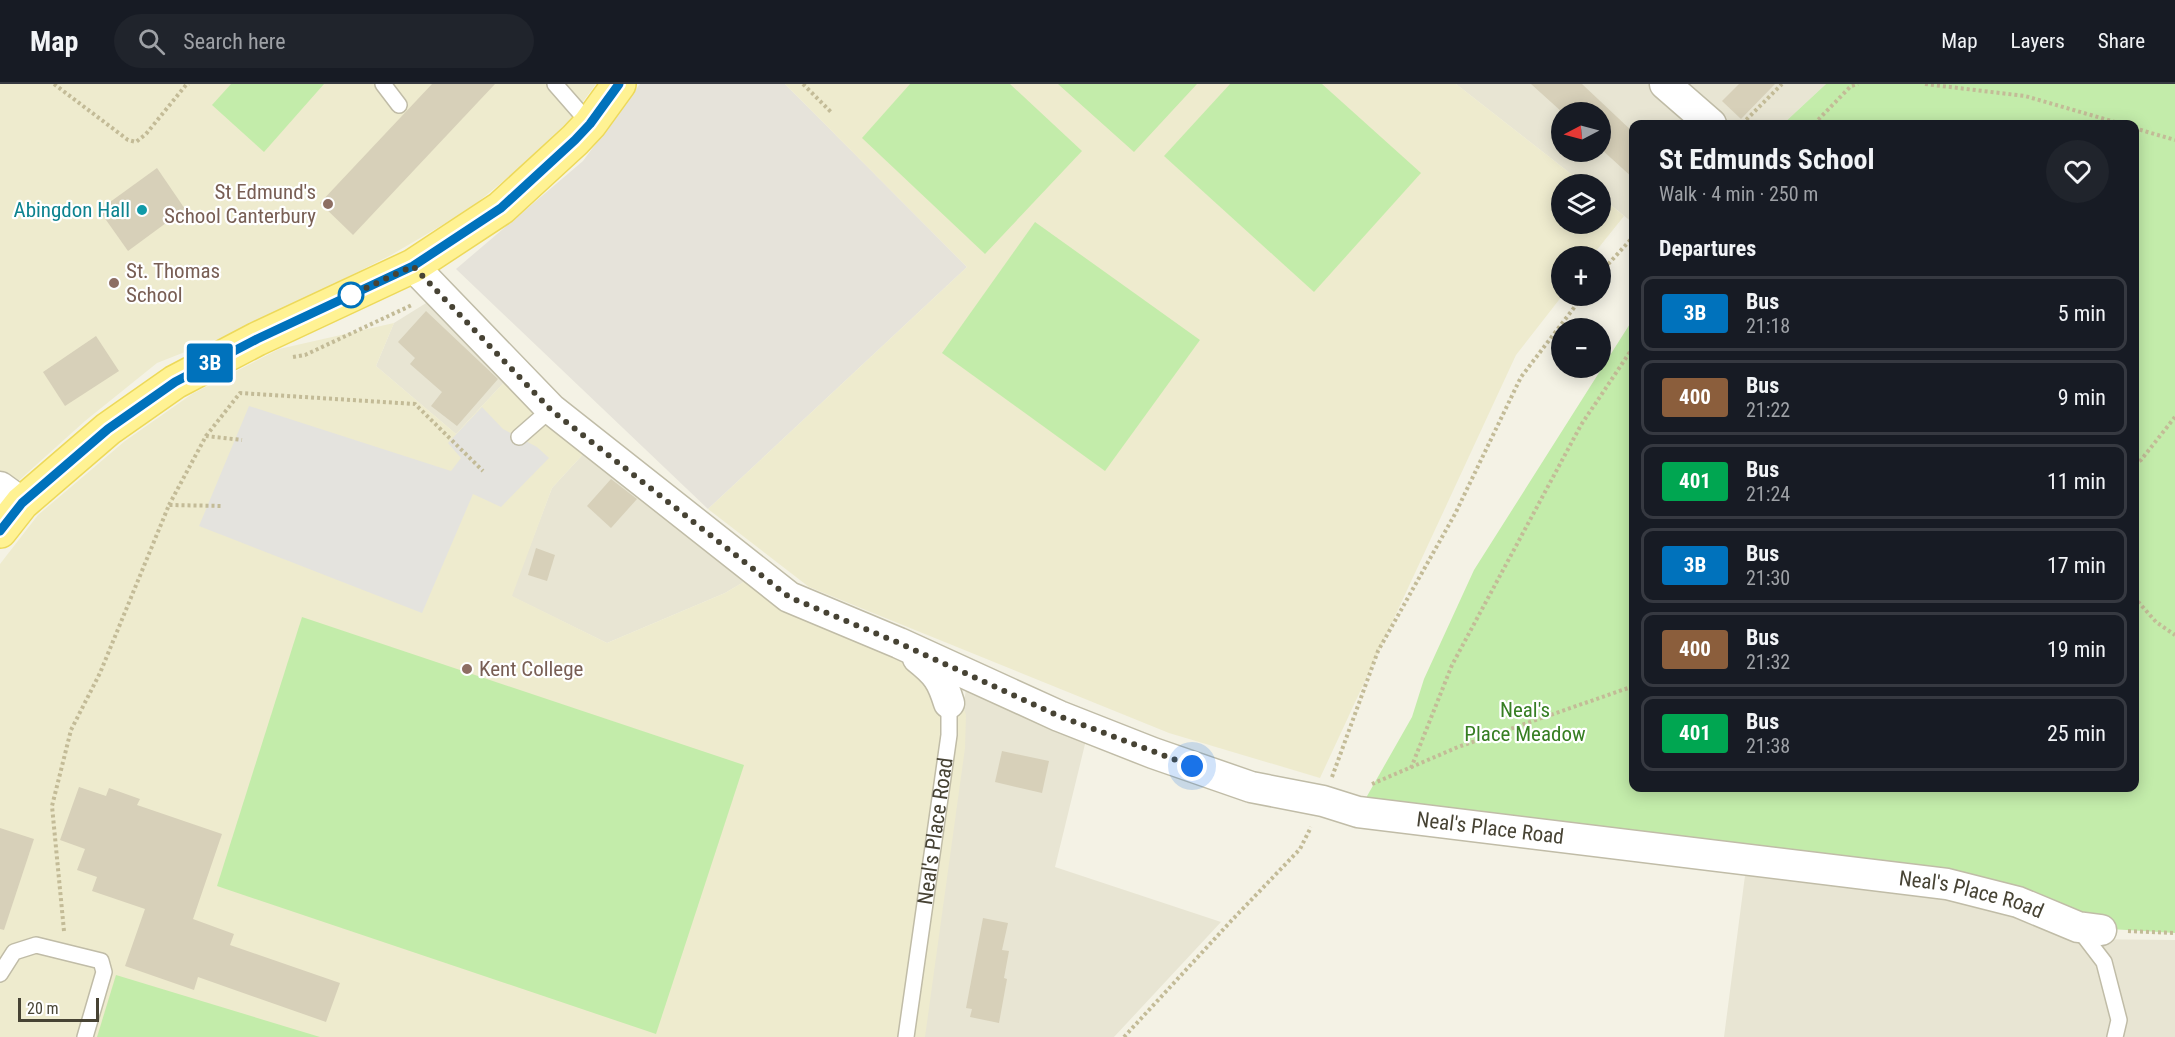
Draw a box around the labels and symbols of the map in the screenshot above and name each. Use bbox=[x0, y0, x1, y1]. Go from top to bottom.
north arrow bbox=[1551, 102, 1611, 162]
place label: St Edmund's School Canterbury bbox=[164, 180, 316, 228]
marker: St Edmund's School Canterbury bbox=[321, 197, 335, 211]
place label: Abingdon Hall bbox=[14, 198, 130, 222]
marker: Abingdon Hall bbox=[135, 203, 149, 217]
place label: St. Thomas School bbox=[126, 259, 220, 307]
marker: St. Thomas School bbox=[107, 276, 121, 290]
unlabelled marker bbox=[338, 282, 364, 308]
line badge: 3B bbox=[183, 344, 237, 382]
place label: Kent College bbox=[479, 657, 584, 681]
marker: Kent College bbox=[460, 662, 474, 676]
park label: Neal's Place Meadow bbox=[1464, 698, 1586, 746]
your location bbox=[1177, 751, 1207, 781]
street label: Neal's Place Road bbox=[913, 756, 958, 906]
street label: Neal's Place Road bbox=[1415, 807, 1565, 849]
street label: Neal's Place Road bbox=[1898, 866, 2047, 923]
scale bar bbox=[18, 995, 99, 1022]

